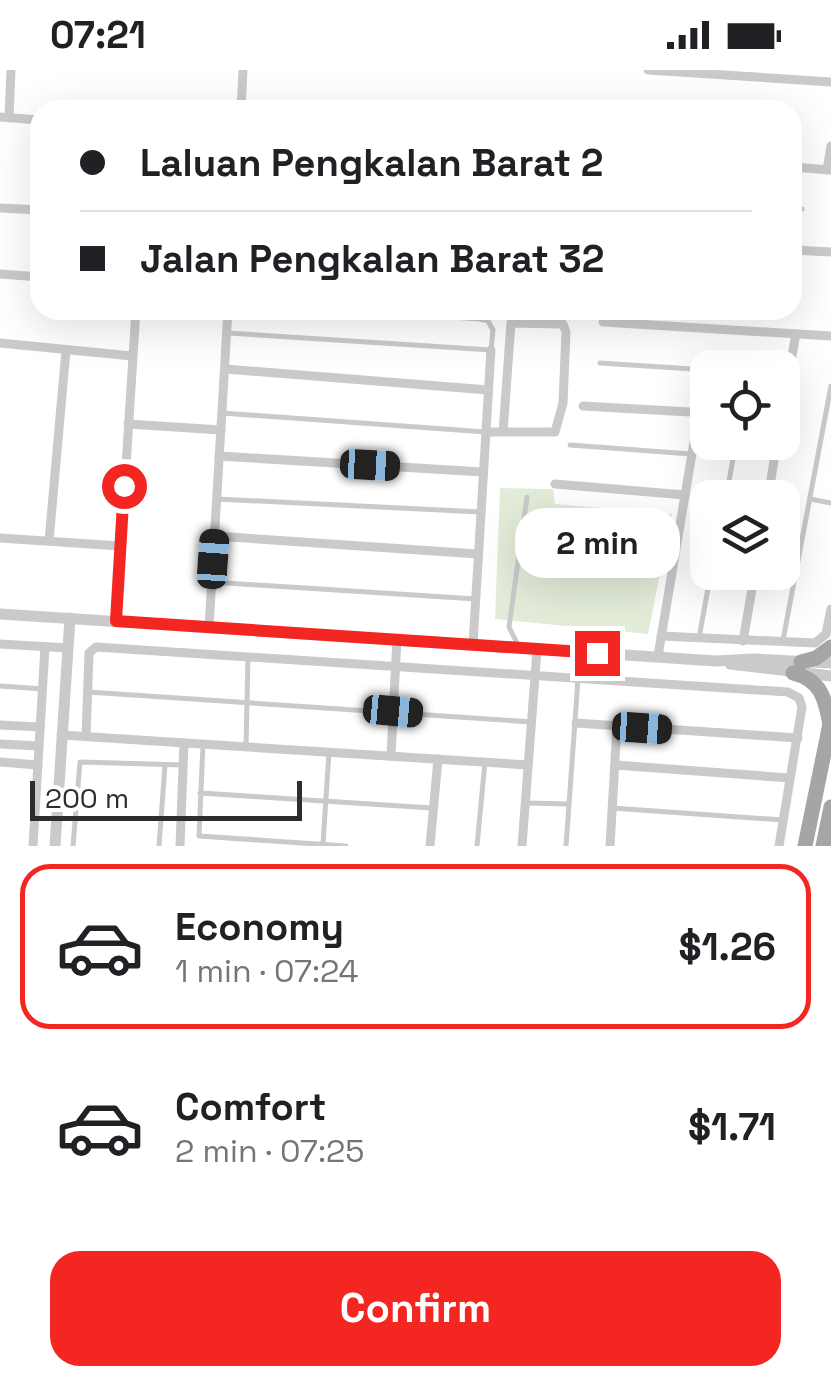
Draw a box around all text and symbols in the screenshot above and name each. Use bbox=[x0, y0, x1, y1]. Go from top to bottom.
text: 07:21 bbox=[50, 11, 146, 59]
text: Laluan Pengkalan Barat 2 bbox=[140, 139, 603, 187]
text: Jalan Pengkalan Barat 32 bbox=[140, 235, 604, 283]
map controls bbox=[690, 350, 800, 590]
button: locate bbox=[690, 350, 800, 460]
car bbox=[339, 448, 401, 482]
route start bbox=[102, 464, 147, 509]
button: layers bbox=[690, 480, 800, 590]
callout: 2 min bbox=[514, 508, 680, 578]
text: 2 min bbox=[556, 523, 639, 563]
car bbox=[196, 528, 230, 590]
route end bbox=[575, 631, 620, 676]
car bbox=[362, 693, 424, 729]
car bbox=[611, 711, 673, 745]
scale bar bbox=[30, 776, 302, 820]
text: 200 m bbox=[45, 780, 129, 816]
icon: car bbox=[55, 902, 145, 992]
text: Economy bbox=[175, 903, 344, 951]
text: $1.26 bbox=[678, 923, 776, 971]
text: 1 min · 07:24 bbox=[175, 951, 358, 991]
icon: car bbox=[55, 1082, 145, 1172]
text: Comfort bbox=[175, 1083, 326, 1131]
text: $1.71 bbox=[688, 1103, 776, 1151]
text: 2 min · 07:25 bbox=[175, 1131, 364, 1171]
button: Confirm bbox=[50, 1251, 781, 1366]

